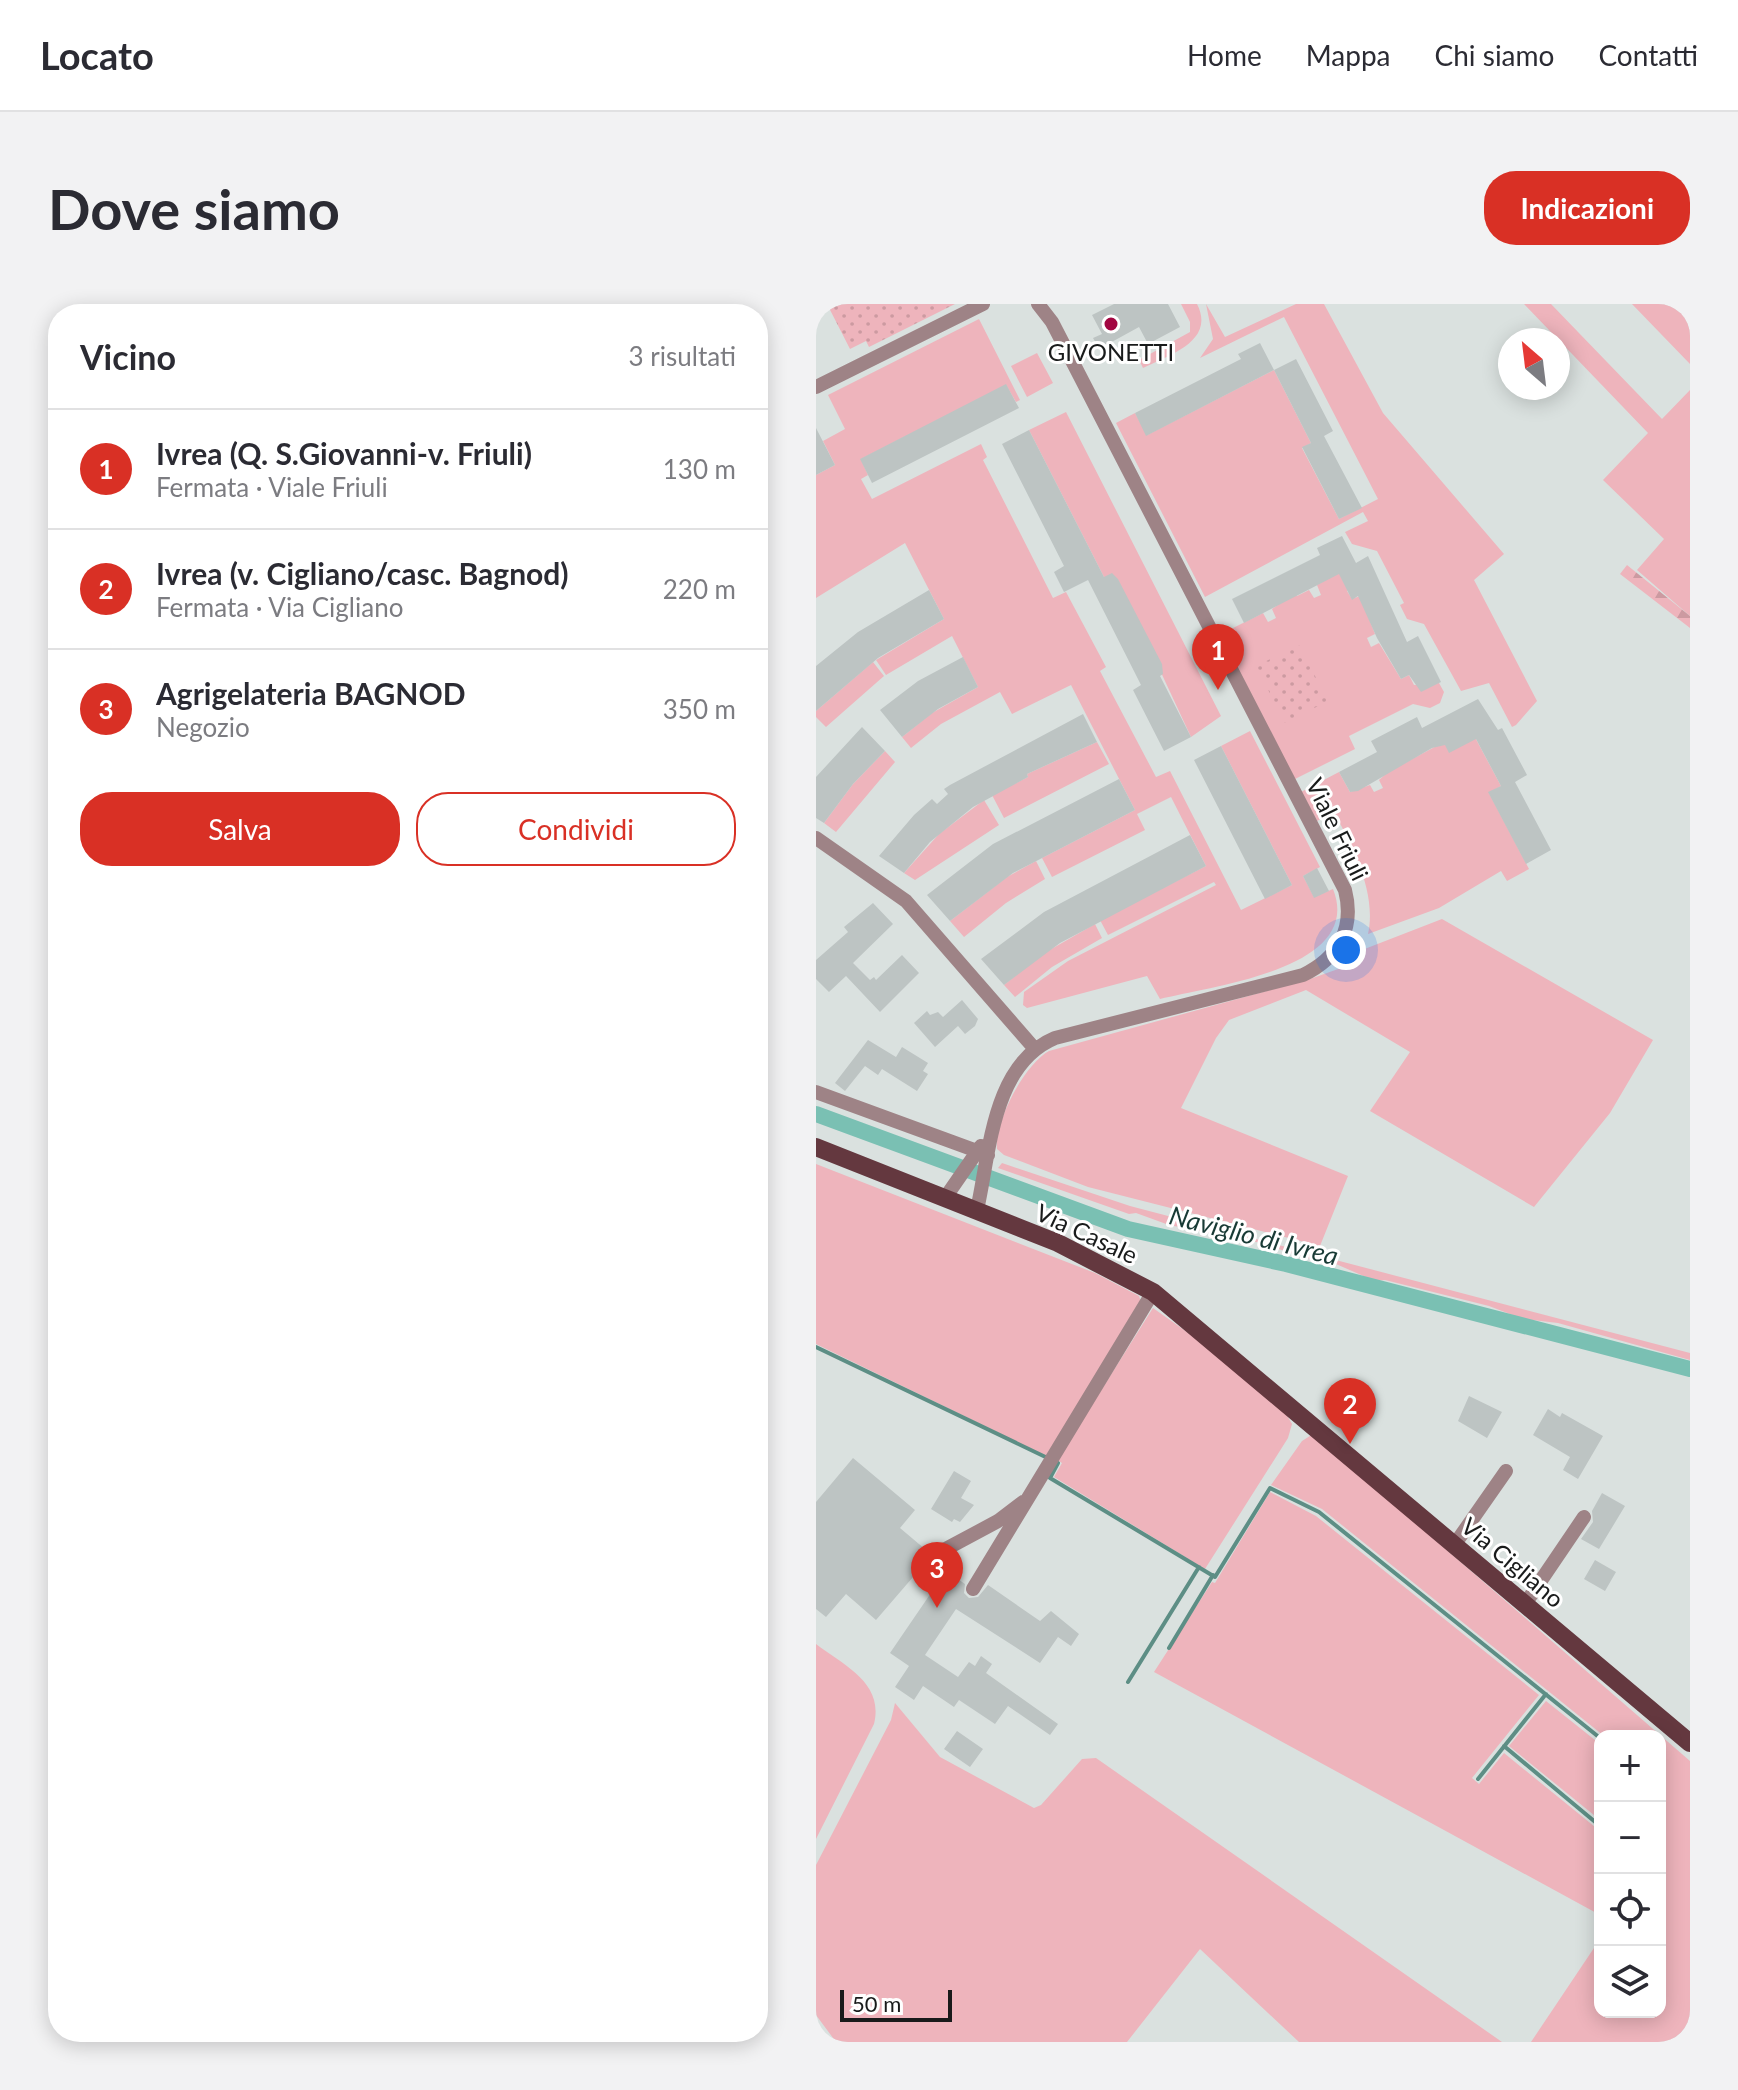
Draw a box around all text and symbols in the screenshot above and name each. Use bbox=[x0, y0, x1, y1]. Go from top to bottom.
text: Locato bbox=[40, 32, 154, 78]
text: Home bbox=[1187, 38, 1262, 72]
text: Mappa bbox=[1306, 38, 1391, 72]
text: Chi siamo bbox=[1435, 38, 1554, 72]
text: Contatti bbox=[1598, 38, 1698, 72]
button: Indicazioni bbox=[1484, 171, 1690, 245]
text: Dove siamo bbox=[48, 175, 340, 242]
marker: GIVONETTI bbox=[1102, 315, 1120, 333]
north arrow bbox=[1498, 328, 1570, 400]
text: Vicino bbox=[80, 336, 176, 377]
place label: GIVONETTI bbox=[1048, 337, 1174, 366]
text: 3 risultati bbox=[629, 340, 736, 372]
text: Ivrea (Q. S.Giovanni-v. Friuli) bbox=[156, 435, 532, 471]
text: 1 bbox=[98, 453, 114, 485]
text: 130 m bbox=[663, 453, 736, 485]
text: Fermata · Viale Friuli bbox=[156, 471, 388, 503]
text: Ivrea (v. Cigliano/casc. Bagnod) bbox=[156, 555, 569, 591]
text: 2 bbox=[98, 573, 114, 605]
text: 220 m bbox=[663, 573, 736, 605]
text: Fermata · Via Cigliano bbox=[156, 591, 403, 623]
pin: 1 bbox=[1192, 624, 1244, 690]
text: Agrigelateria BAGNOD bbox=[156, 675, 465, 711]
text: 3 bbox=[98, 693, 114, 725]
text: 350 m bbox=[663, 693, 736, 725]
text: Negozio bbox=[156, 711, 250, 743]
street label: Viale Friuli bbox=[1301, 773, 1375, 885]
button: Salva bbox=[80, 792, 400, 866]
button: Condividi bbox=[416, 792, 736, 866]
your location bbox=[1326, 930, 1366, 970]
street label: Via Casale bbox=[1032, 1197, 1142, 1269]
water label: Naviglio di Ivrea bbox=[1166, 1199, 1342, 1271]
pin: 2 bbox=[1324, 1378, 1376, 1444]
street label: Via Cigliano bbox=[1456, 1511, 1570, 1613]
pin: 3 bbox=[911, 1542, 963, 1608]
map controls bbox=[1594, 1730, 1666, 2018]
button: + bbox=[1594, 1730, 1666, 1802]
button: − bbox=[1594, 1802, 1666, 1874]
button: locate bbox=[1594, 1874, 1666, 1946]
button: layers bbox=[1594, 1946, 1666, 2018]
scale bar bbox=[840, 1986, 952, 2022]
text: 50 m bbox=[852, 1990, 901, 2017]

